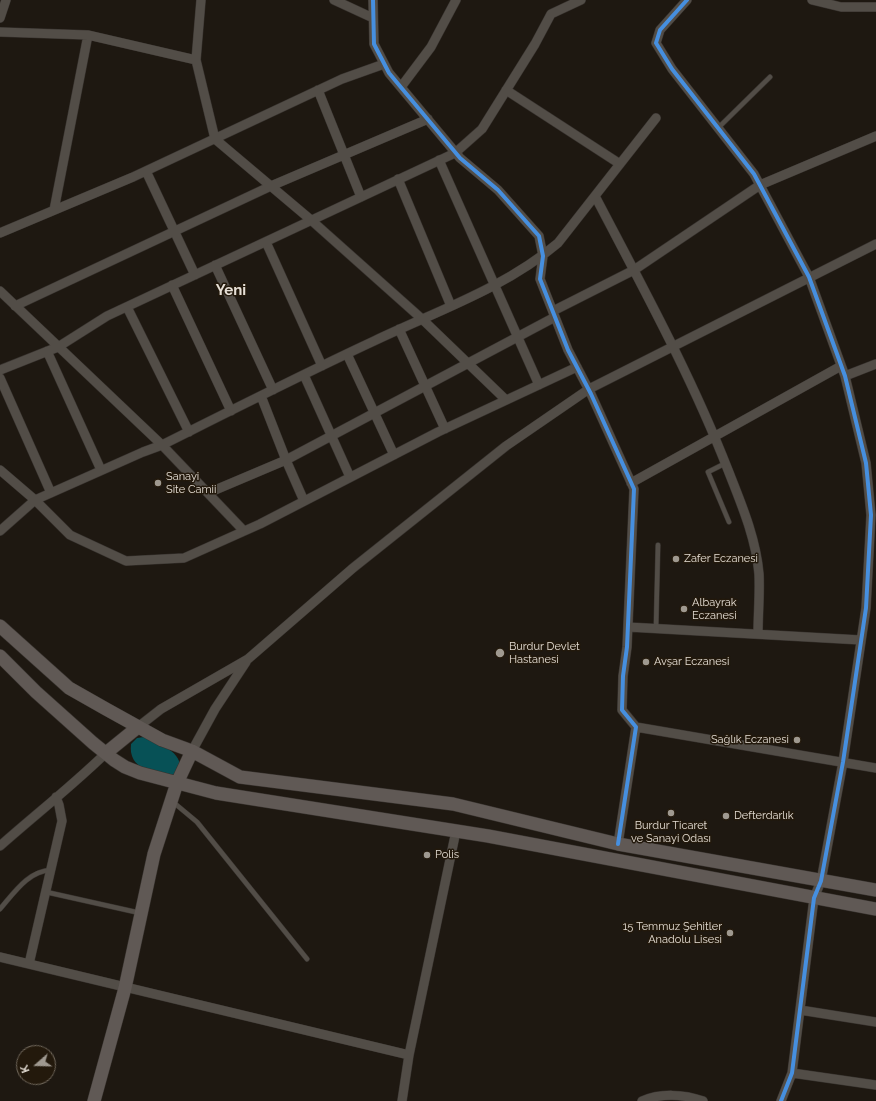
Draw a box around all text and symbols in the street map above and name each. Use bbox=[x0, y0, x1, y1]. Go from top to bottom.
district label: Yeni bbox=[216, 281, 246, 299]
place label: Sanayi Site Camii bbox=[166, 470, 216, 496]
marker: Sanayi Site Camii bbox=[153, 478, 163, 488]
place label: Zafer Eczanesi bbox=[684, 552, 758, 566]
marker: Zafer Eczanesi bbox=[671, 554, 681, 564]
place label: Albayrak Eczanesi bbox=[692, 596, 737, 622]
marker: Albayrak Eczanesi bbox=[679, 604, 689, 614]
place label: Burdur Devlet Hastanesi bbox=[509, 640, 580, 666]
marker: Burdur Devlet Hastanesi bbox=[494, 647, 506, 659]
place label: Avşar Eczanesi bbox=[654, 655, 729, 669]
marker: Avşar Eczanesi bbox=[641, 657, 651, 667]
place label: Sağlık Eczanesi bbox=[711, 733, 789, 747]
marker: Sağlık Eczanesi bbox=[792, 735, 802, 745]
marker: Burdur Ticaret ve Sanayi Odası bbox=[666, 808, 676, 818]
place label: Defterdarlık bbox=[734, 809, 794, 823]
marker: Defterdarlık bbox=[721, 811, 731, 821]
place label: Burdur Ticaret ve Sanayi Odası bbox=[631, 819, 711, 845]
place label: Polis bbox=[435, 848, 459, 862]
marker: Polis bbox=[422, 850, 432, 860]
place label: 15 Temmuz Şehitler Anadolu Lisesi bbox=[623, 920, 722, 946]
marker: 15 Temmuz Şehitler Anadolu Lisesi bbox=[725, 928, 735, 938]
north arrow bbox=[16, 1045, 56, 1085]
text: K bbox=[18, 1063, 33, 1075]

